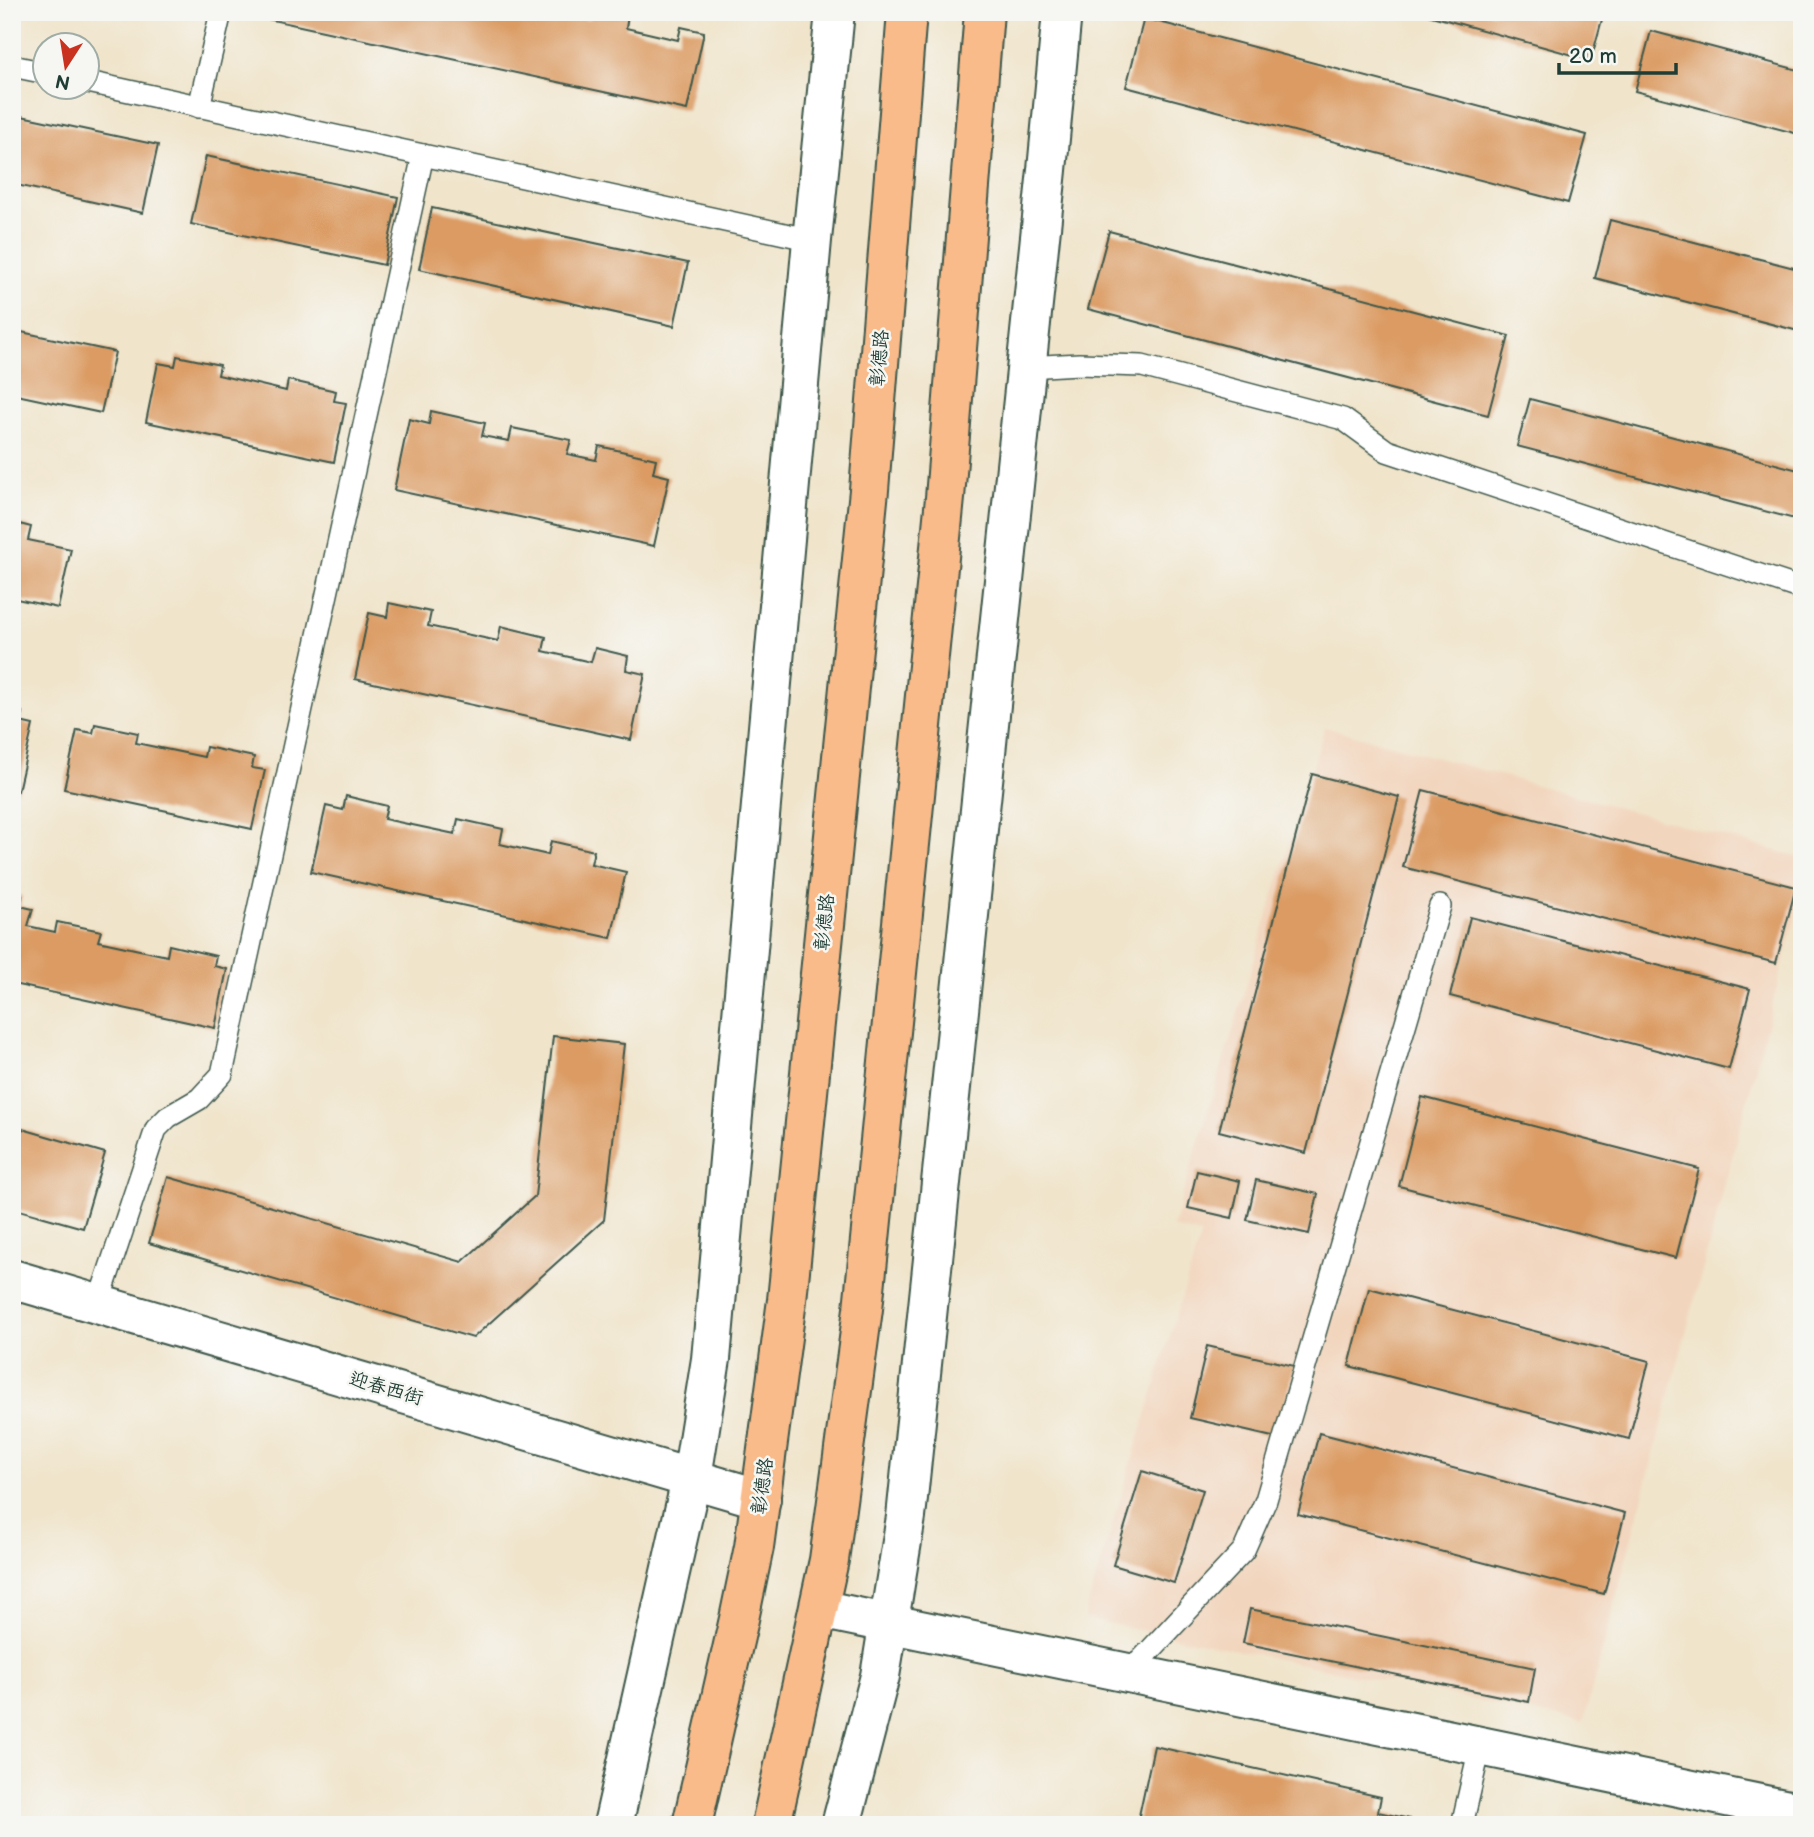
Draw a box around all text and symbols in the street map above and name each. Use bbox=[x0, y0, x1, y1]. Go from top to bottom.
north arrow bbox=[32, 32, 102, 102]
scale bar bbox=[1559, 32, 1676, 76]
text: 20 m bbox=[1569, 44, 1617, 69]
text: N bbox=[53, 68, 72, 94]
street label: 彰德路 bbox=[866, 329, 894, 387]
street label: 彰德路 bbox=[811, 892, 839, 952]
street label: 迎春西街 bbox=[346, 1367, 426, 1411]
street label: 彰德路 bbox=[748, 1456, 778, 1516]

